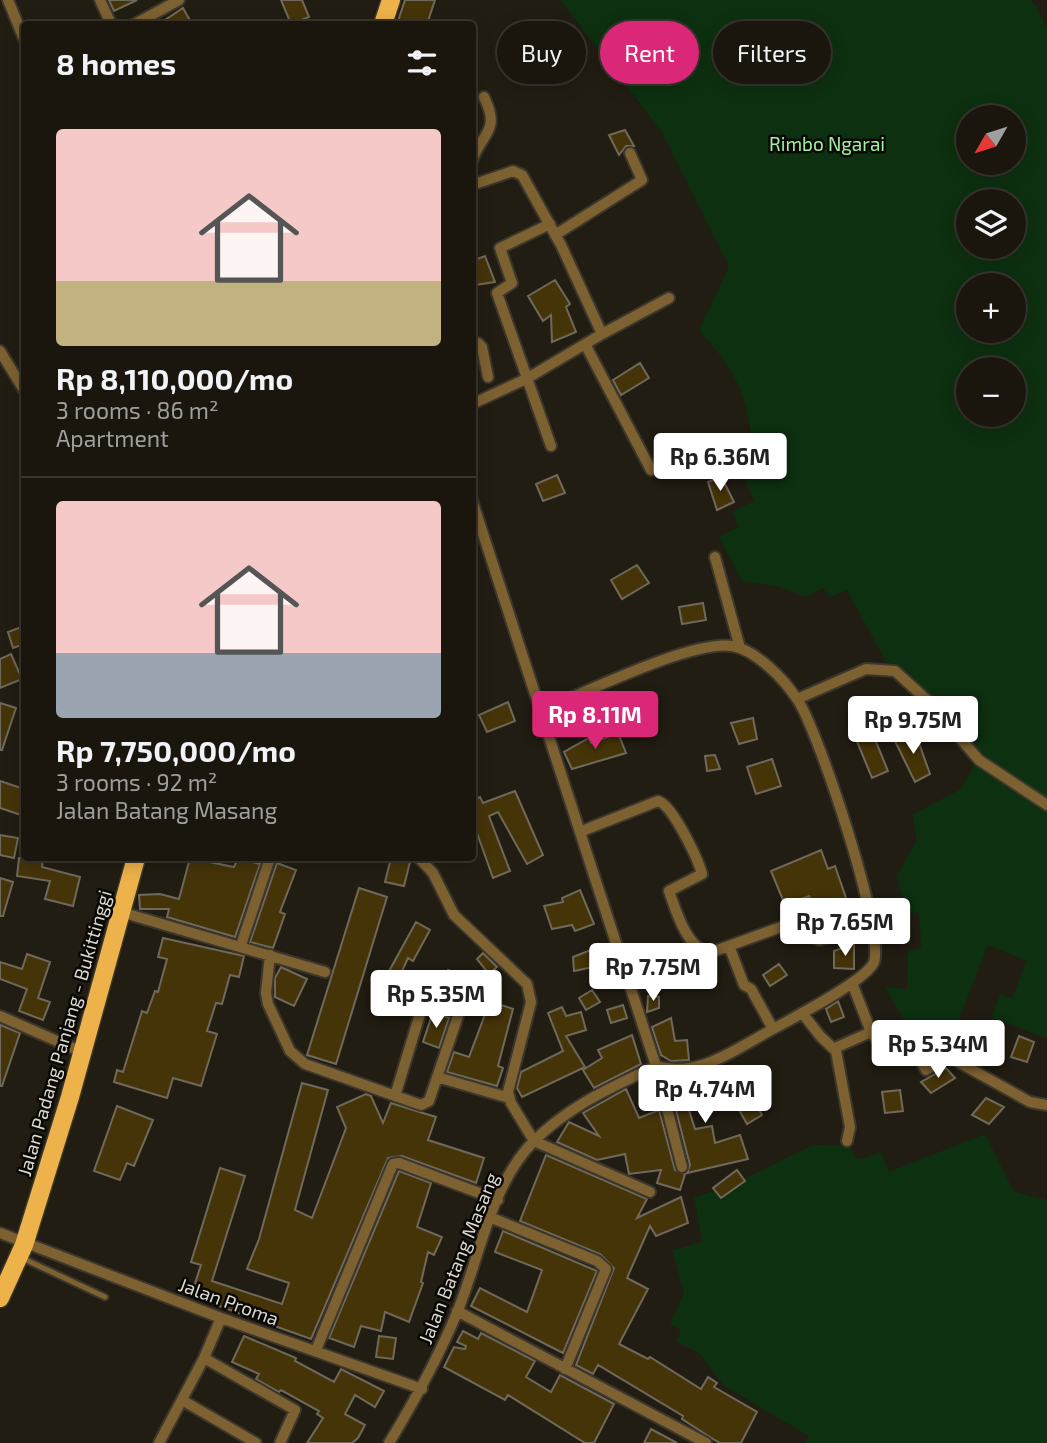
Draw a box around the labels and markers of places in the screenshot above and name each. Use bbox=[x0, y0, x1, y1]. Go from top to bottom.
pin: Rp 6.36M bbox=[648, 434, 792, 493]
pin: Rp 8.11M bbox=[523, 692, 667, 751]
pin: Rp 9.75M bbox=[841, 696, 985, 756]
pin: Rp 7.65M bbox=[773, 898, 917, 958]
pin: Rp 7.75M bbox=[581, 944, 725, 1003]
pin: Rp 5.35M bbox=[364, 970, 508, 1030]
pin: Rp 5.34M bbox=[866, 1020, 1010, 1080]
pin: Rp 4.74M bbox=[633, 1066, 777, 1125]

